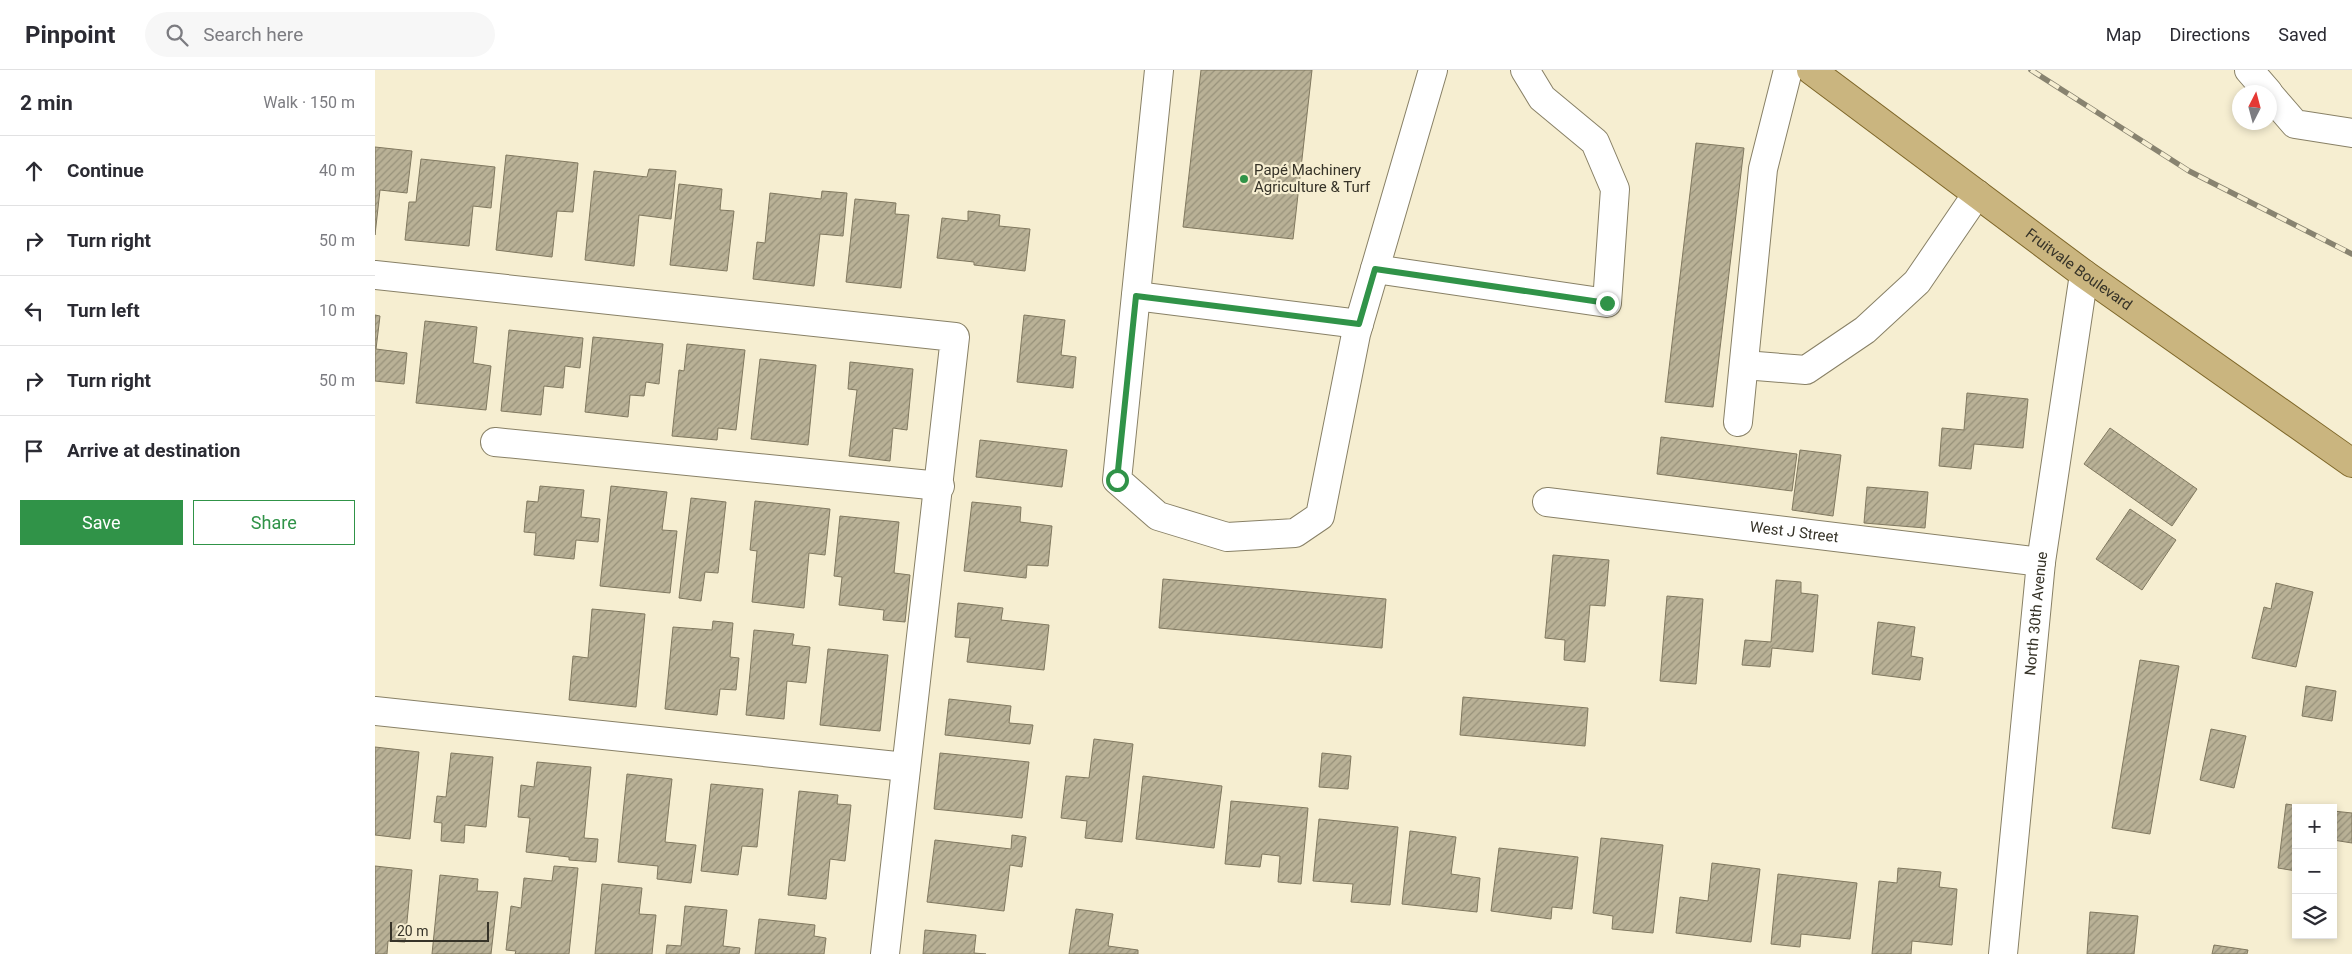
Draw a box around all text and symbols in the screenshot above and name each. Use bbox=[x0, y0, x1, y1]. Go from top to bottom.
search box bbox=[145, 12, 495, 57]
text: Pinpoint bbox=[25, 21, 115, 49]
icon: search bbox=[163, 21, 191, 49]
text: Search here bbox=[203, 23, 303, 46]
text: Map bbox=[2106, 24, 2141, 45]
text: Directions bbox=[2169, 24, 2250, 45]
text: Saved bbox=[2278, 24, 2327, 45]
north arrow bbox=[2232, 85, 2277, 130]
text: 2 min bbox=[20, 91, 73, 115]
text: Walk · 150 m bbox=[263, 93, 355, 112]
icon: ahead bbox=[20, 157, 48, 185]
text: Continue bbox=[67, 159, 144, 182]
text: 40 m bbox=[319, 161, 355, 180]
place label: Papé Machinery Agriculture & Turf bbox=[1254, 161, 1371, 196]
marker: Papé Machinery Agriculture & Turf bbox=[1238, 173, 1250, 185]
street label: Fruitvale Boulevard bbox=[2022, 225, 2136, 314]
icon: right bbox=[20, 227, 48, 255]
text: Turn right bbox=[67, 229, 151, 252]
text: 50 m bbox=[319, 231, 355, 250]
route end bbox=[1596, 292, 1619, 315]
icon: left bbox=[20, 297, 48, 325]
text: Turn left bbox=[67, 299, 140, 322]
text: 10 m bbox=[319, 301, 355, 320]
icon: right bbox=[20, 367, 48, 395]
text: Turn right bbox=[67, 369, 151, 392]
text: 50 m bbox=[319, 371, 355, 390]
icon: arrive bbox=[20, 437, 48, 465]
text: Arrive at destination bbox=[67, 439, 240, 462]
route start bbox=[1106, 469, 1129, 492]
button: Save bbox=[20, 500, 183, 545]
button: Share bbox=[193, 500, 355, 545]
street label: West J Street bbox=[1749, 518, 1840, 546]
street label: North 30th Avenue bbox=[2021, 550, 2051, 676]
map controls bbox=[2292, 804, 2337, 939]
button: + bbox=[2292, 804, 2337, 849]
button: − bbox=[2292, 849, 2337, 894]
button: layers bbox=[2292, 894, 2337, 939]
scale bar bbox=[390, 919, 489, 942]
text: 20 m bbox=[397, 923, 429, 939]

